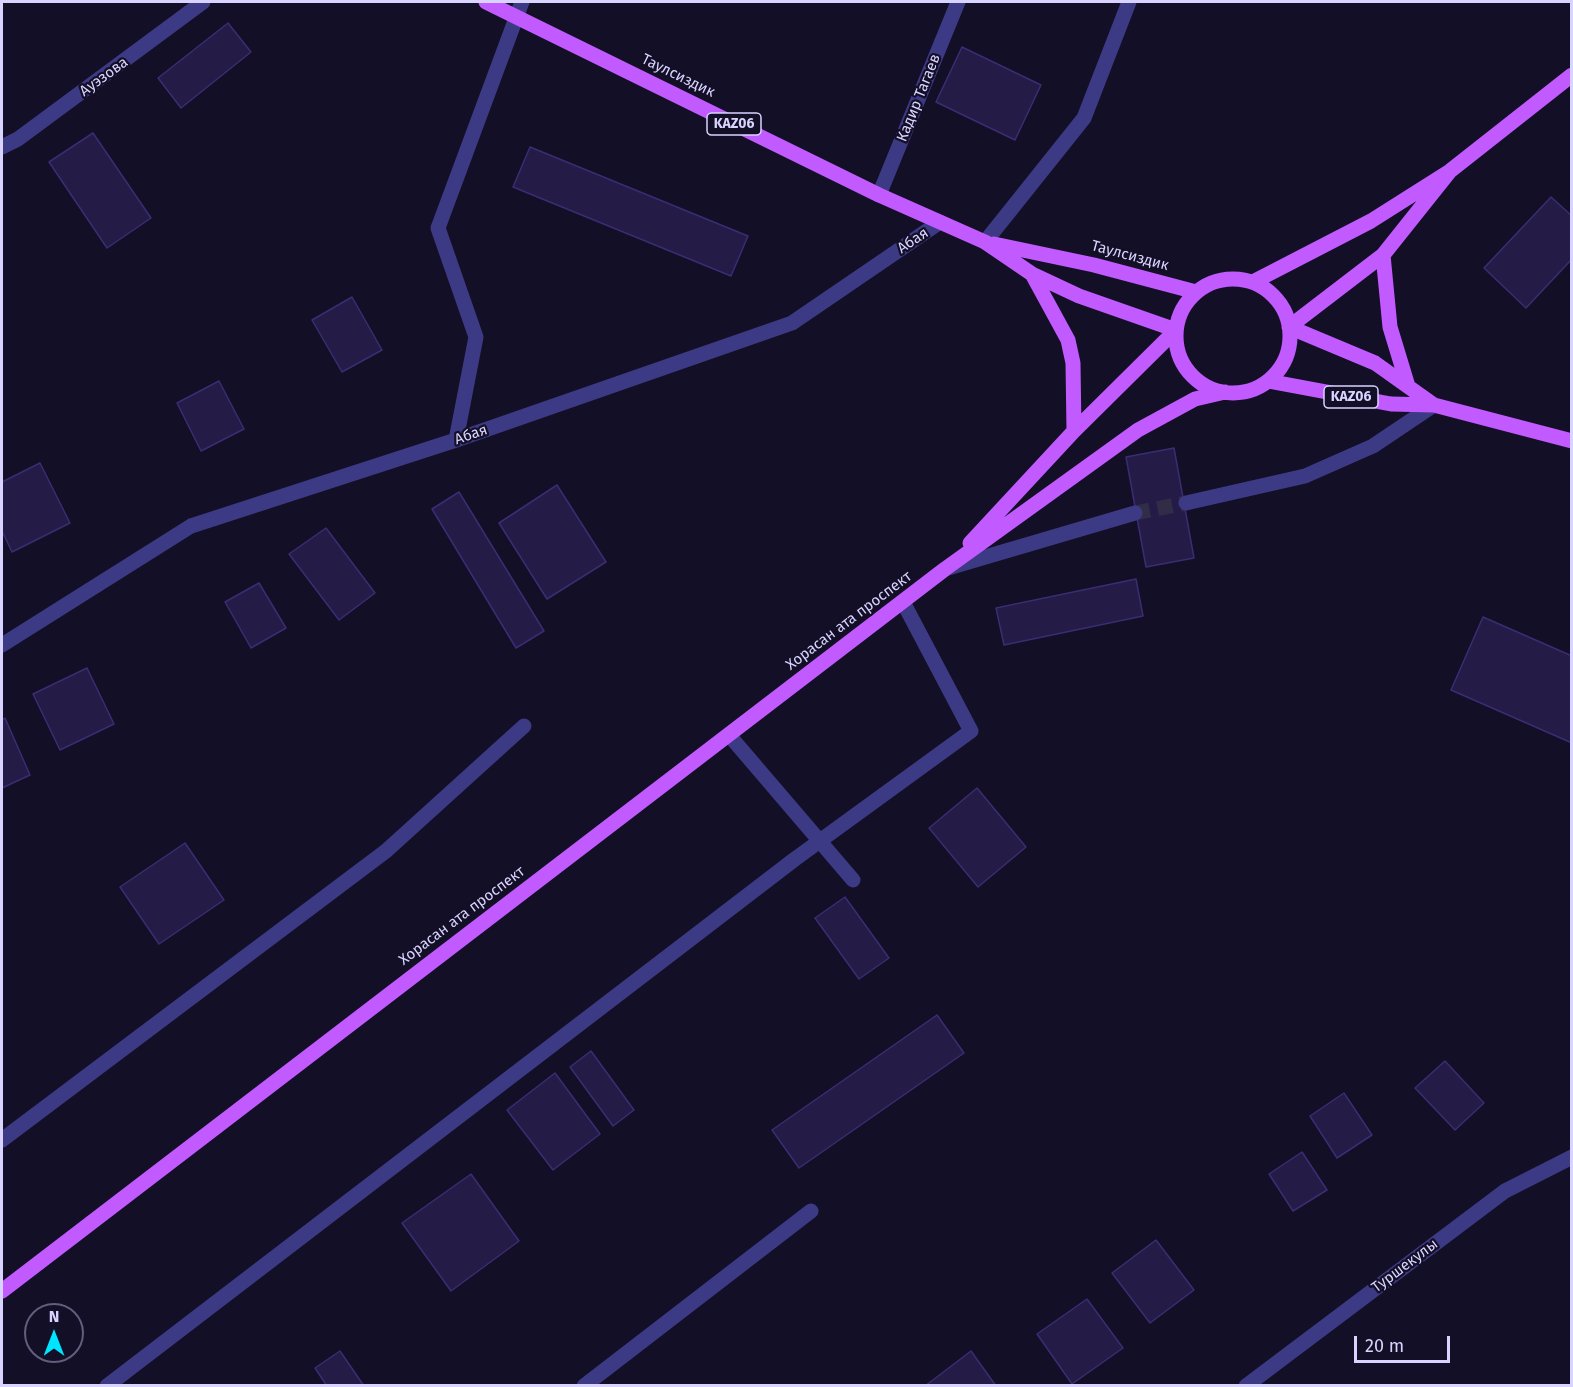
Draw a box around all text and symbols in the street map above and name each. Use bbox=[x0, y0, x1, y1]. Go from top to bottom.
street label: Таулсиздик bbox=[638, 50, 718, 102]
street label: Кадир Тагаев bbox=[893, 52, 945, 144]
street label: Ауэзова bbox=[76, 53, 132, 101]
road number: KAZ06 bbox=[707, 113, 761, 135]
street label: Абая bbox=[894, 224, 932, 258]
street label: Таулсиздик bbox=[1089, 237, 1171, 275]
road number: KAZ06 bbox=[1324, 386, 1378, 408]
street label: Абая bbox=[452, 421, 490, 449]
street label: Хорасан ата проспект bbox=[782, 568, 916, 674]
street label: Хорасан ата проспект bbox=[395, 863, 529, 969]
street label: Туршекулы bbox=[1368, 1235, 1442, 1297]
north arrow bbox=[24, 1303, 84, 1363]
text: N bbox=[49, 1307, 59, 1326]
scale bar bbox=[1357, 1324, 1453, 1362]
text: 20 m bbox=[1365, 1335, 1404, 1357]

